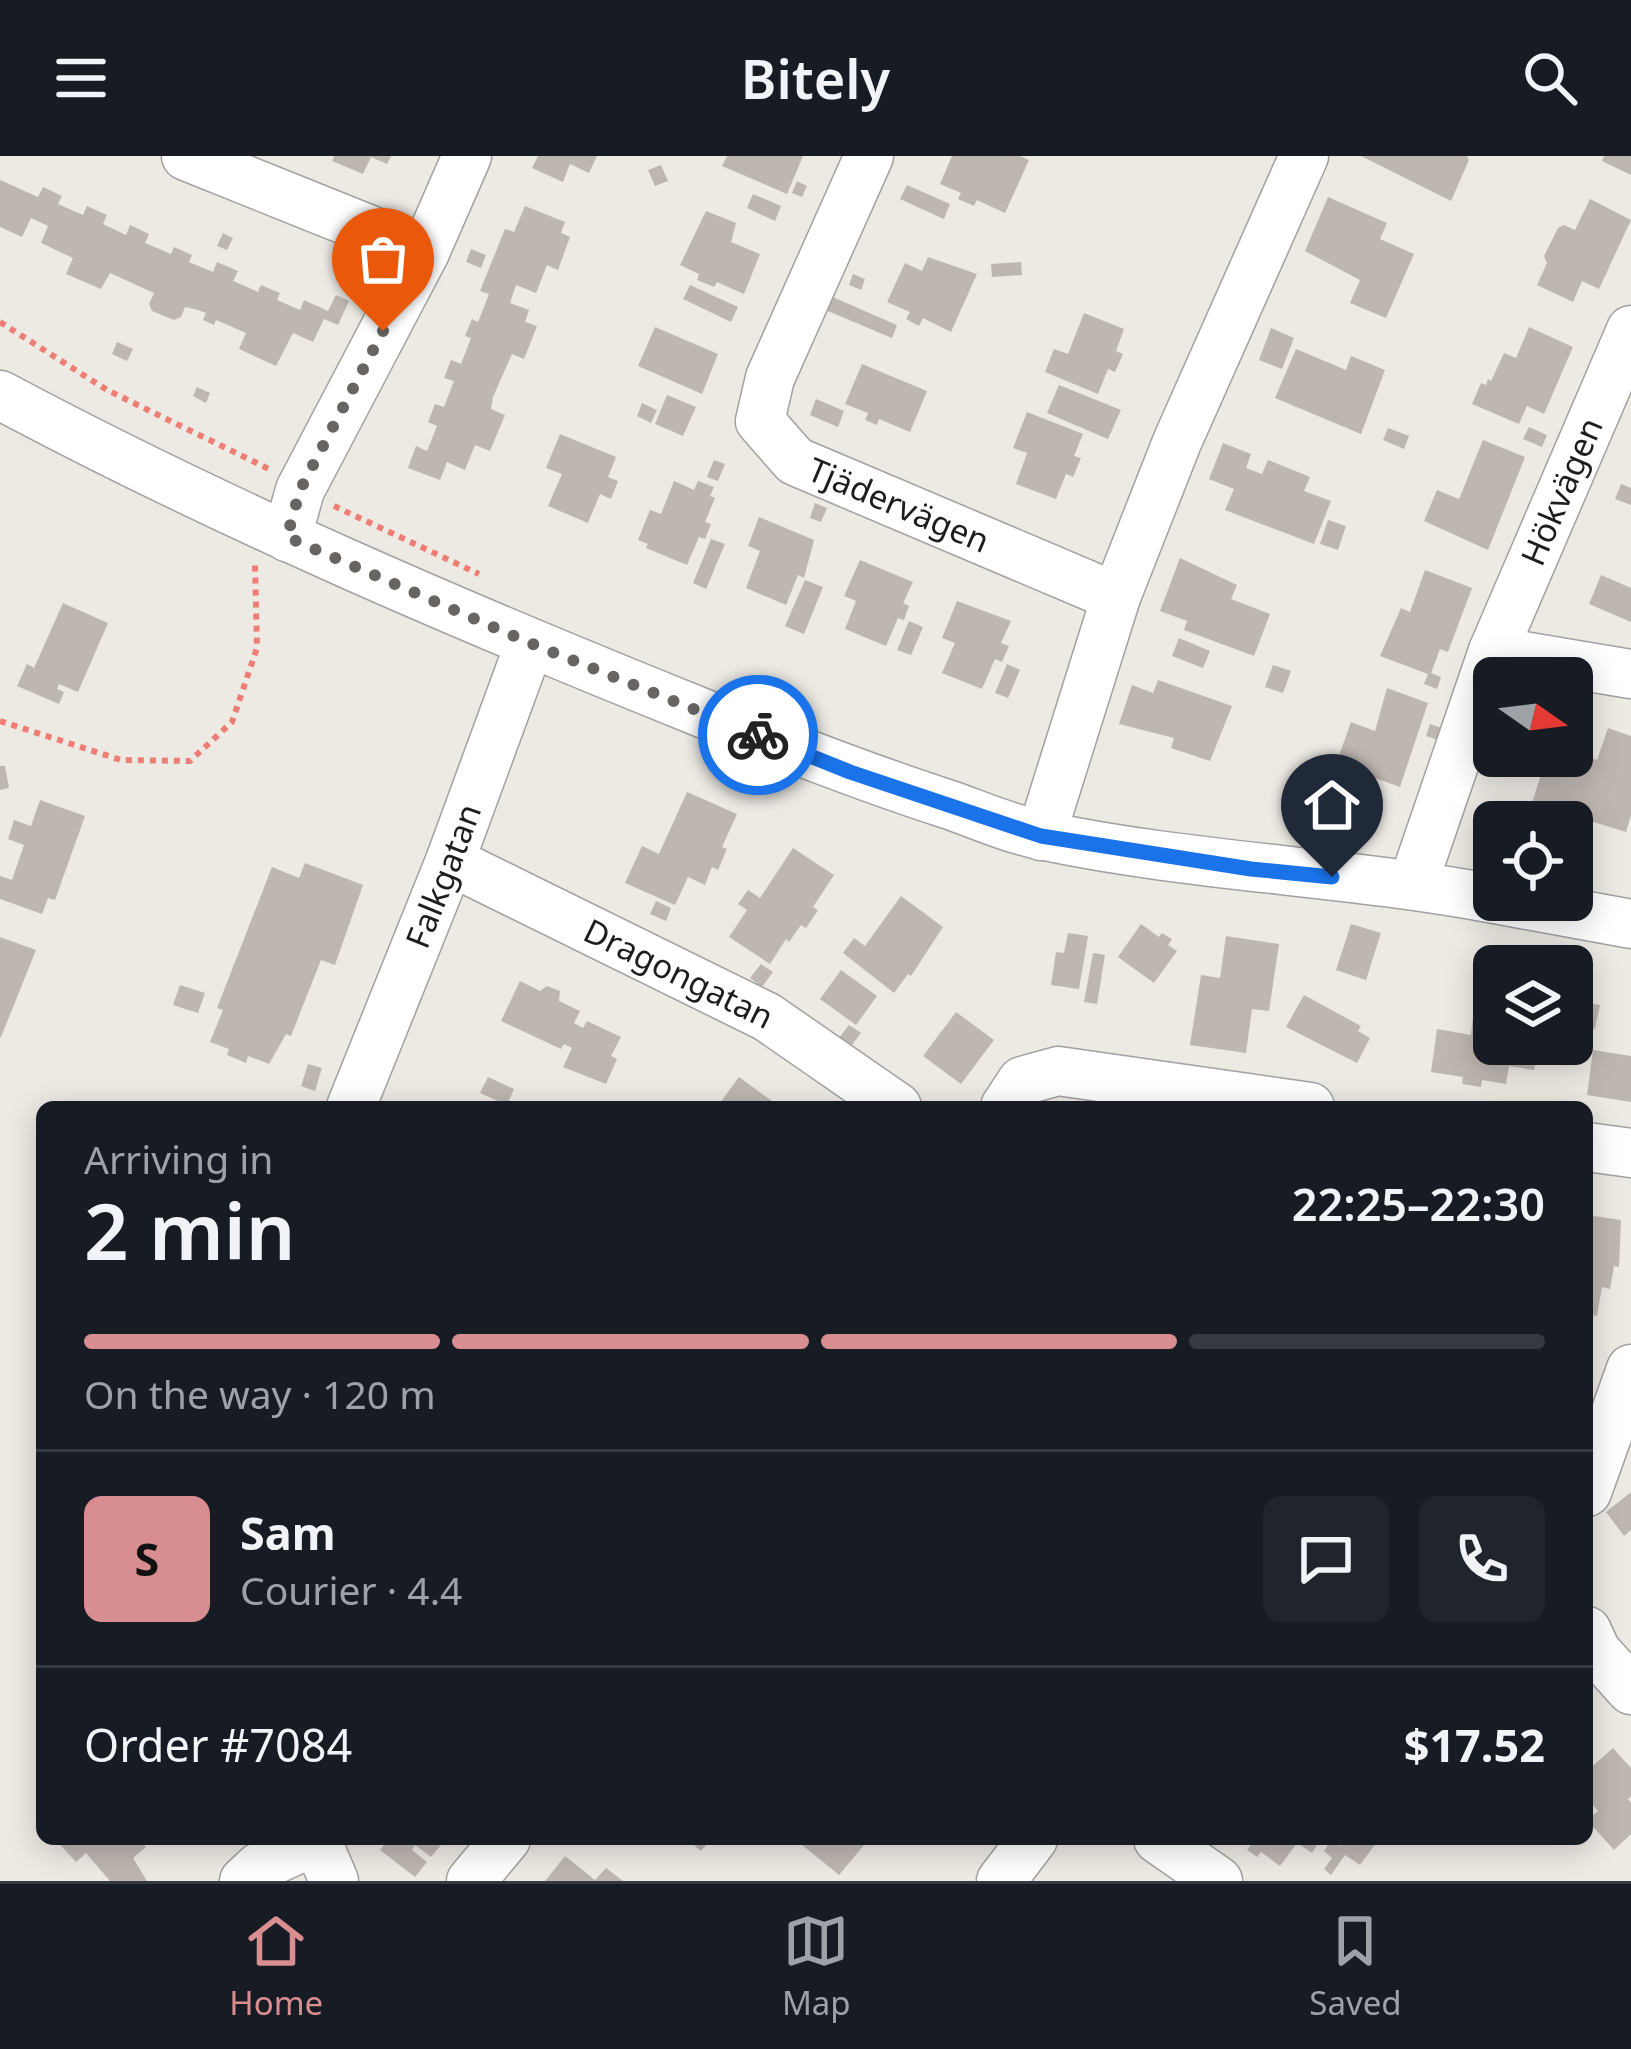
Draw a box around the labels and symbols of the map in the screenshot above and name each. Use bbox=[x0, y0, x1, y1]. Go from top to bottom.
pin bbox=[332, 208, 434, 331]
street label: Hökvägen bbox=[1510, 410, 1613, 572]
street label: Tjädervägen bbox=[801, 446, 996, 563]
north arrow bbox=[1473, 657, 1593, 777]
courier bbox=[698, 675, 818, 795]
pin bbox=[1281, 754, 1383, 877]
street label: Falkgatan bbox=[394, 797, 491, 954]
street label: Dragongatan bbox=[577, 907, 781, 1039]

